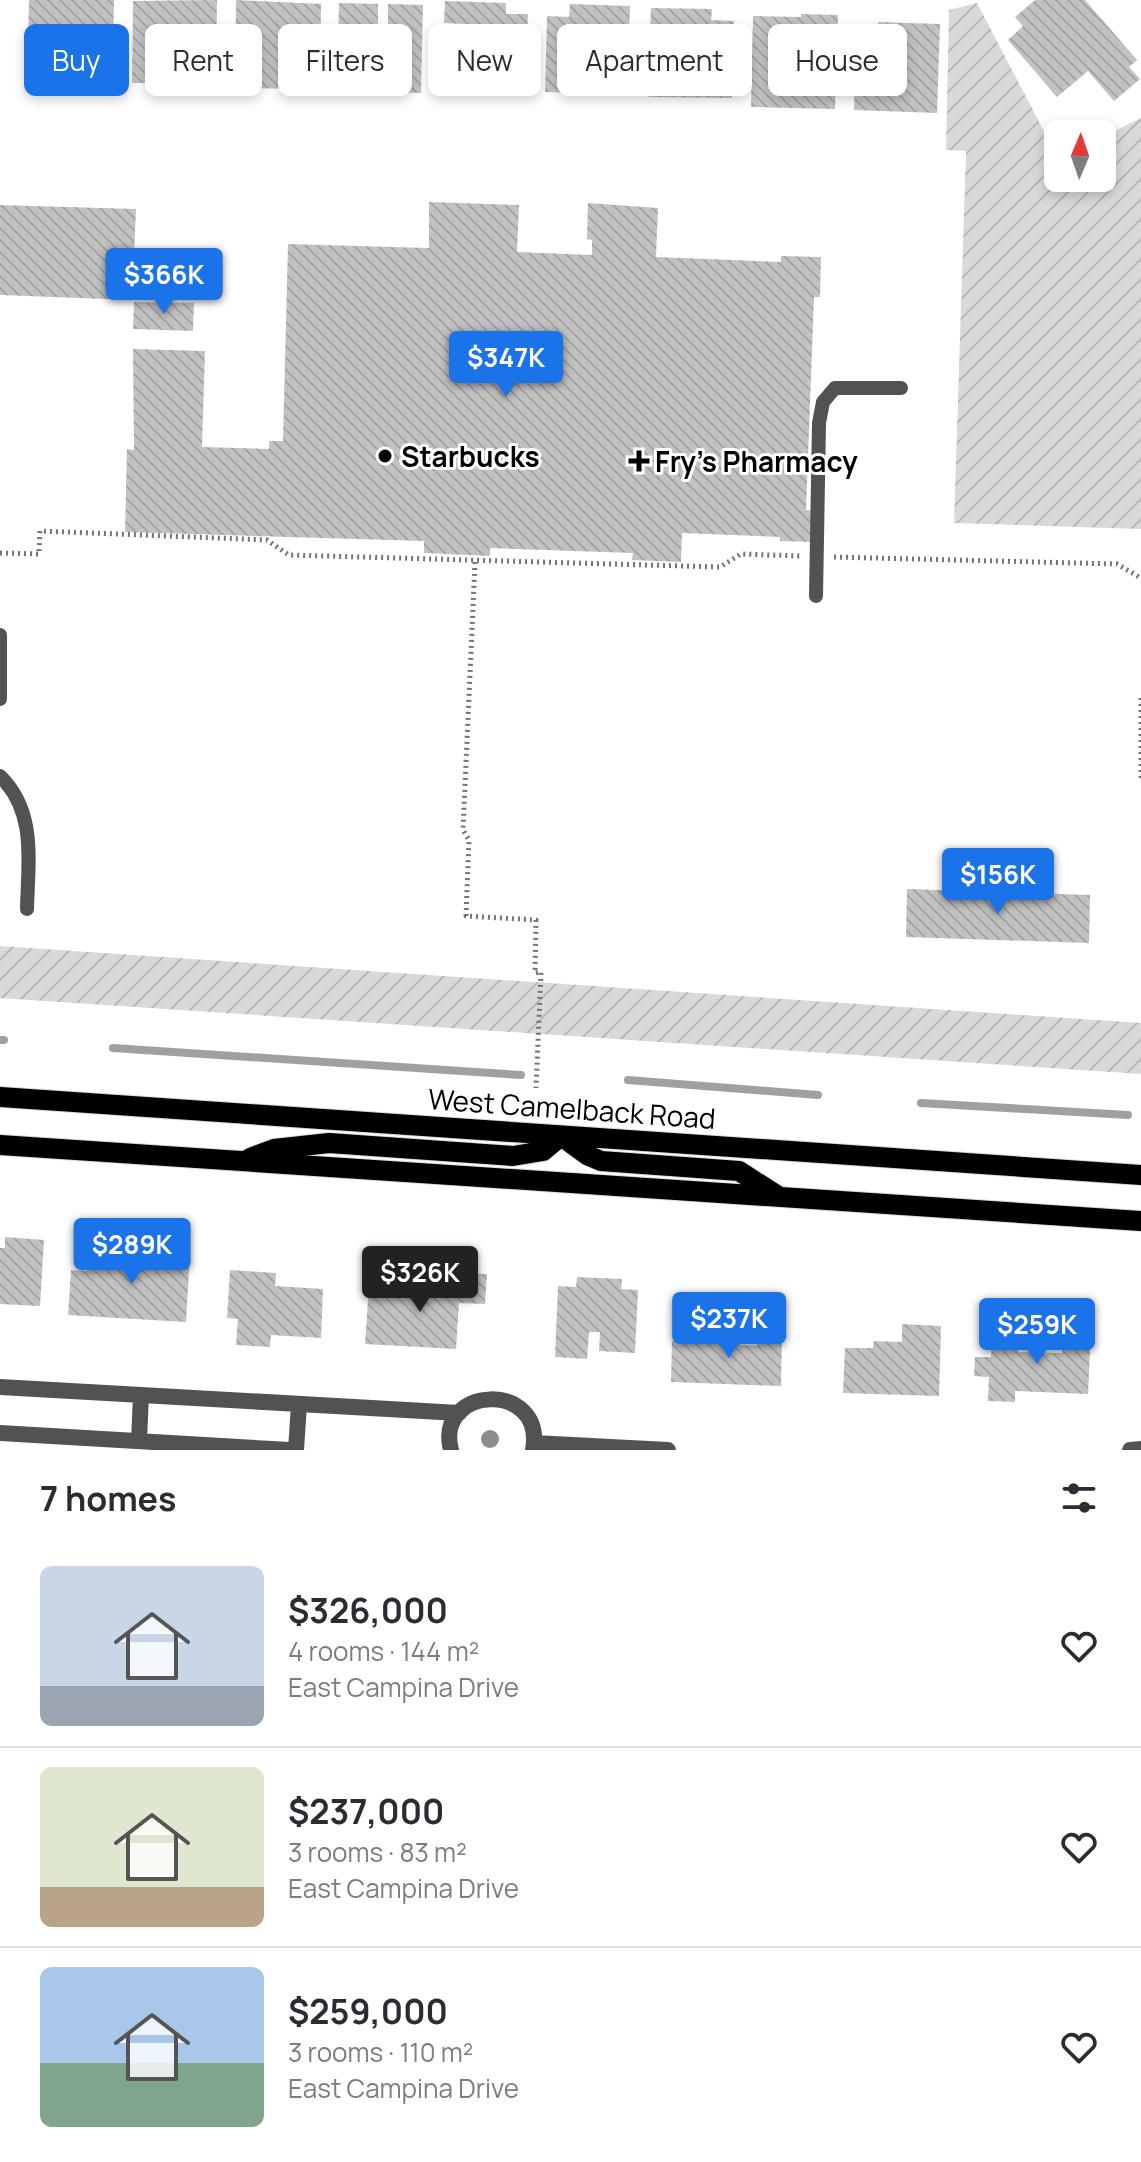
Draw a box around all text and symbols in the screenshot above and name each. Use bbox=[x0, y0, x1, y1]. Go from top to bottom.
chip: Buy bbox=[24, 24, 129, 96]
chip: Rent bbox=[145, 24, 262, 96]
chip: Filters bbox=[278, 24, 412, 96]
chip: New bbox=[428, 24, 541, 96]
chip: Apartment bbox=[557, 24, 752, 96]
chip: House bbox=[768, 24, 907, 96]
north arrow bbox=[1044, 120, 1116, 192]
map controls bbox=[1044, 120, 1116, 192]
pin: $366K bbox=[108, 248, 220, 316]
text: $366K bbox=[124, 256, 204, 292]
pin: $347K bbox=[450, 331, 562, 399]
text: $347K bbox=[467, 339, 545, 375]
place label: Starbucks bbox=[401, 437, 540, 475]
place label: Fry's Pharmacy bbox=[655, 442, 858, 480]
marker: Starbucks bbox=[376, 447, 394, 465]
marker: Fry's Pharmacy bbox=[630, 452, 648, 470]
pin: $156K bbox=[942, 848, 1054, 916]
text: $156K bbox=[960, 856, 1036, 892]
street label: West Camelback Road bbox=[427, 1079, 717, 1137]
pin: $289K bbox=[76, 1218, 188, 1286]
text: $289K bbox=[92, 1226, 172, 1262]
pin: $326K bbox=[364, 1246, 476, 1314]
text: $326K bbox=[380, 1254, 460, 1290]
pin: $237K bbox=[673, 1292, 785, 1360]
pin: $259K bbox=[981, 1298, 1093, 1366]
text: $237K bbox=[690, 1300, 768, 1336]
text: $259K bbox=[997, 1306, 1077, 1342]
text: 7 homes bbox=[40, 1475, 176, 1521]
icon: filters bbox=[1057, 1476, 1101, 1520]
text: $326,000 bbox=[288, 1587, 448, 1633]
icon: home bbox=[104, 1598, 200, 1694]
icon: heart bbox=[1057, 1624, 1101, 1668]
text: 4 rooms · 144 m² bbox=[288, 1633, 479, 1669]
text: East Campina Drive bbox=[288, 1669, 519, 1705]
text: $237,000 bbox=[288, 1788, 444, 1834]
icon: home bbox=[104, 1799, 200, 1895]
icon: heart bbox=[1057, 1825, 1101, 1869]
text: 3 rooms · 83 m² bbox=[288, 1834, 467, 1870]
text: East Campina Drive bbox=[288, 1870, 519, 1906]
text: $259,000 bbox=[288, 1988, 448, 2034]
icon: home bbox=[104, 1999, 200, 2095]
icon: heart bbox=[1057, 2025, 1101, 2069]
text: 3 rooms · 110 m² bbox=[288, 2034, 473, 2070]
text: East Campina Drive bbox=[288, 2070, 519, 2106]

